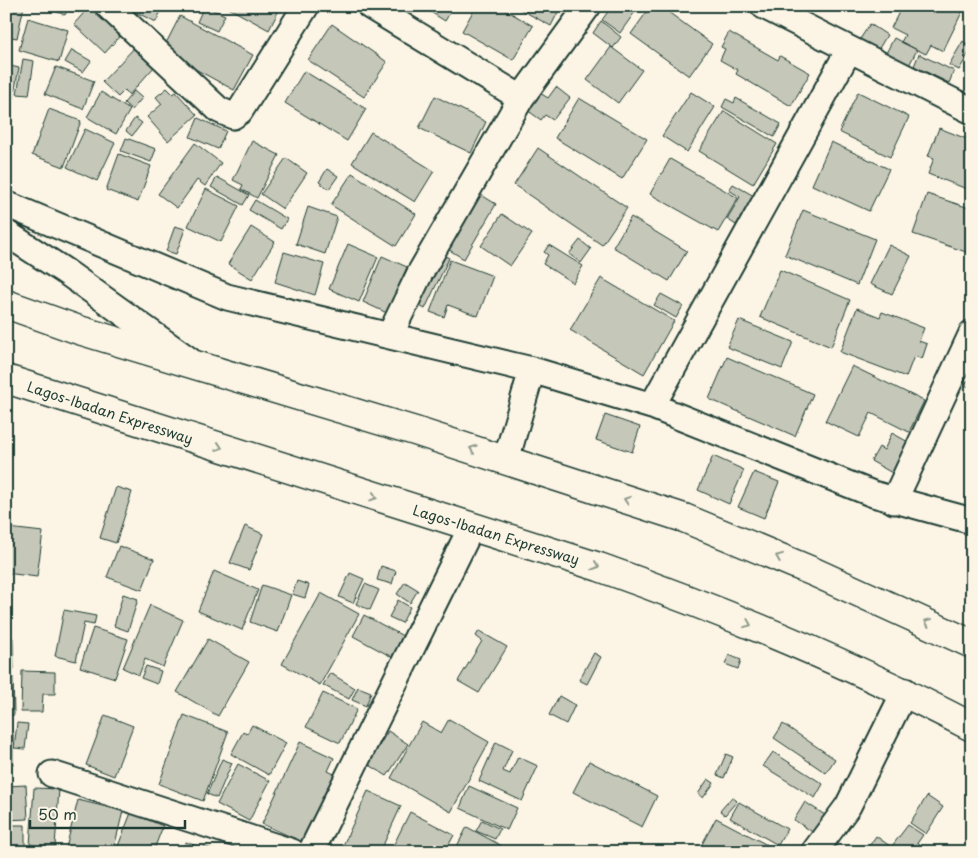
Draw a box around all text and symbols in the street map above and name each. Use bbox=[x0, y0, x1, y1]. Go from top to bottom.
street label: Lagos-Ibadan Expressway bbox=[25, 376, 196, 449]
one-way arrow bbox=[215, 442, 223, 452]
one-way arrow bbox=[469, 445, 477, 455]
one-way arrow bbox=[370, 491, 378, 501]
one-way arrow bbox=[624, 495, 632, 505]
street label: Lagos-Ibadan Expressway bbox=[410, 499, 582, 570]
one-way arrow bbox=[775, 553, 784, 564]
one-way arrow bbox=[591, 560, 600, 570]
one-way arrow bbox=[743, 618, 752, 628]
one-way arrow bbox=[924, 618, 933, 629]
scale bar bbox=[30, 798, 185, 830]
text: 50 m bbox=[38, 802, 77, 825]

